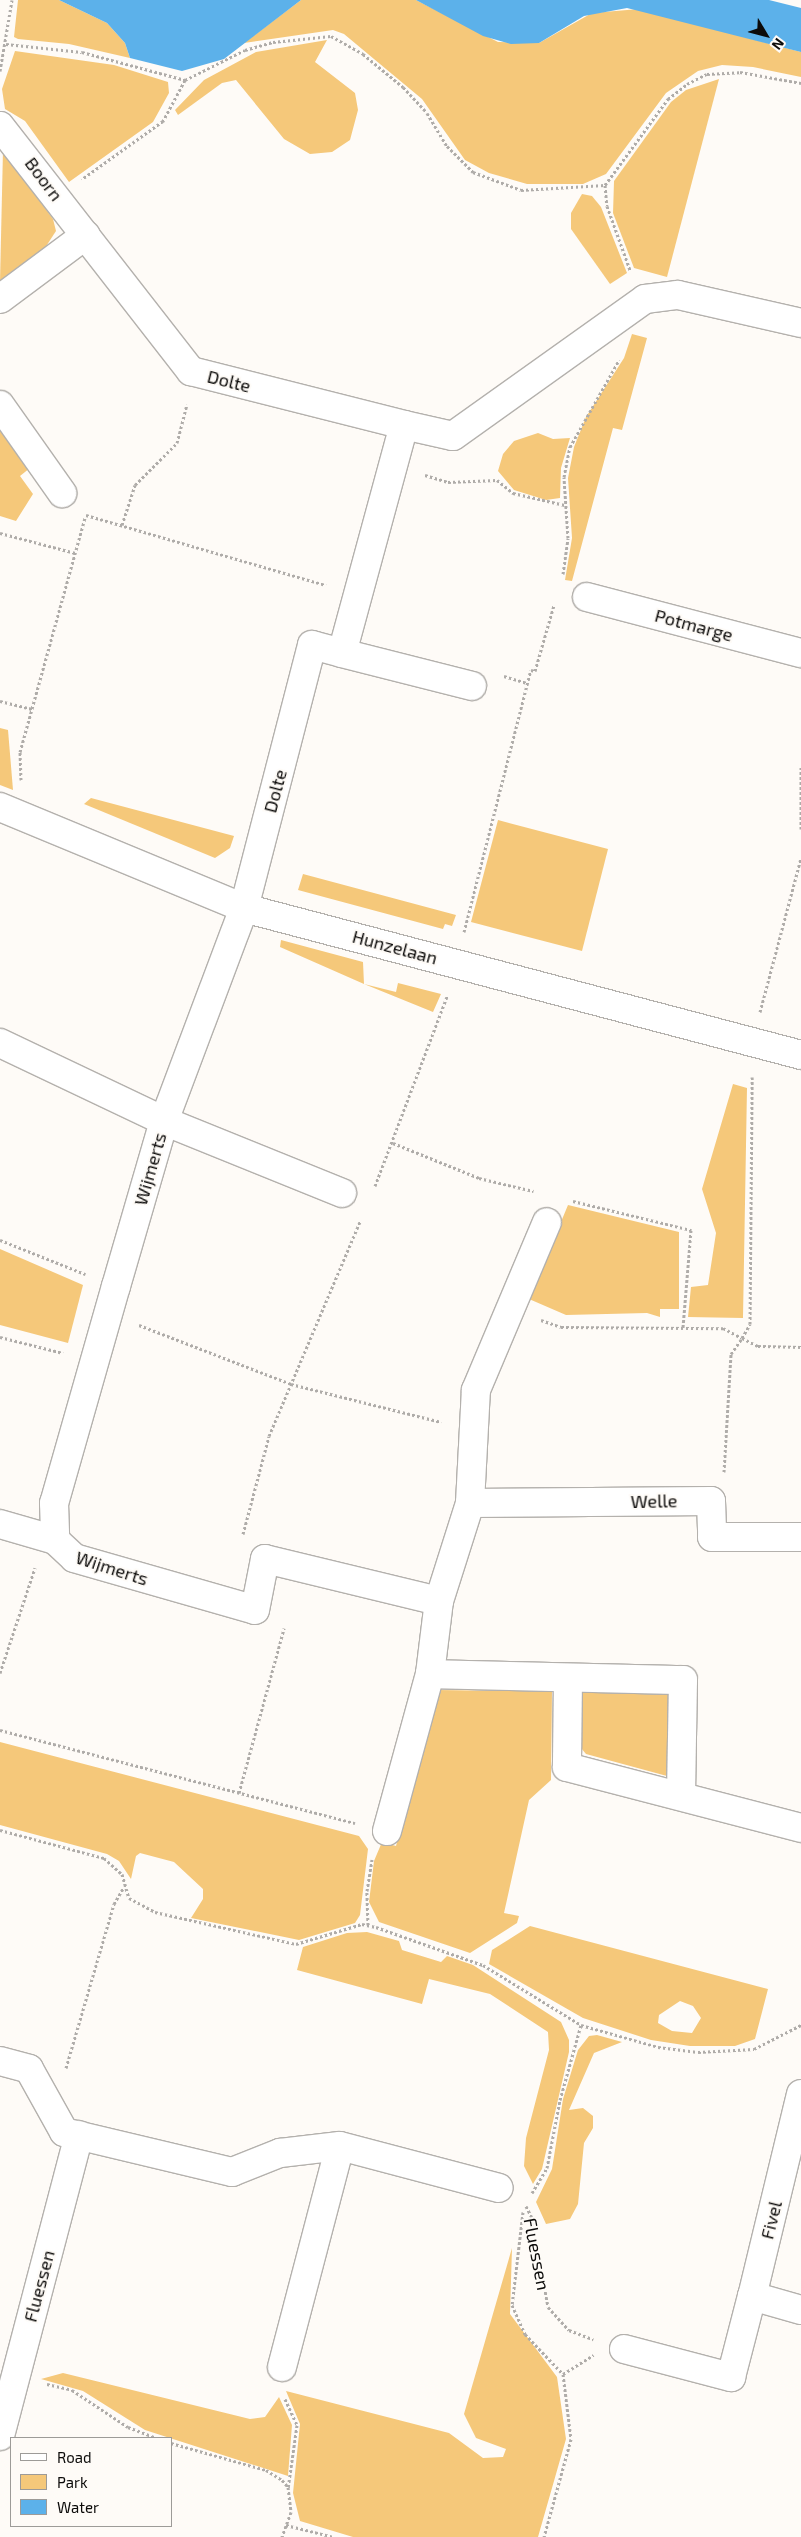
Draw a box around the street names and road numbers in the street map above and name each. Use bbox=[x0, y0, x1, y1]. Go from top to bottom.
street label: Boorn bbox=[21, 153, 67, 205]
street label: Dolte bbox=[205, 365, 253, 397]
street label: Potmarge bbox=[653, 604, 735, 646]
street label: Dolte bbox=[259, 767, 291, 815]
street label: Hunzelaan bbox=[350, 925, 440, 969]
street label: Wijmerts bbox=[129, 1130, 171, 1208]
street label: Welle bbox=[630, 1490, 678, 1512]
street label: Wijmerts bbox=[73, 1546, 151, 1590]
street label: Fivel bbox=[756, 2199, 786, 2241]
street label: Fluessen bbox=[519, 2216, 555, 2292]
street label: Fluessen bbox=[19, 2248, 59, 2324]

